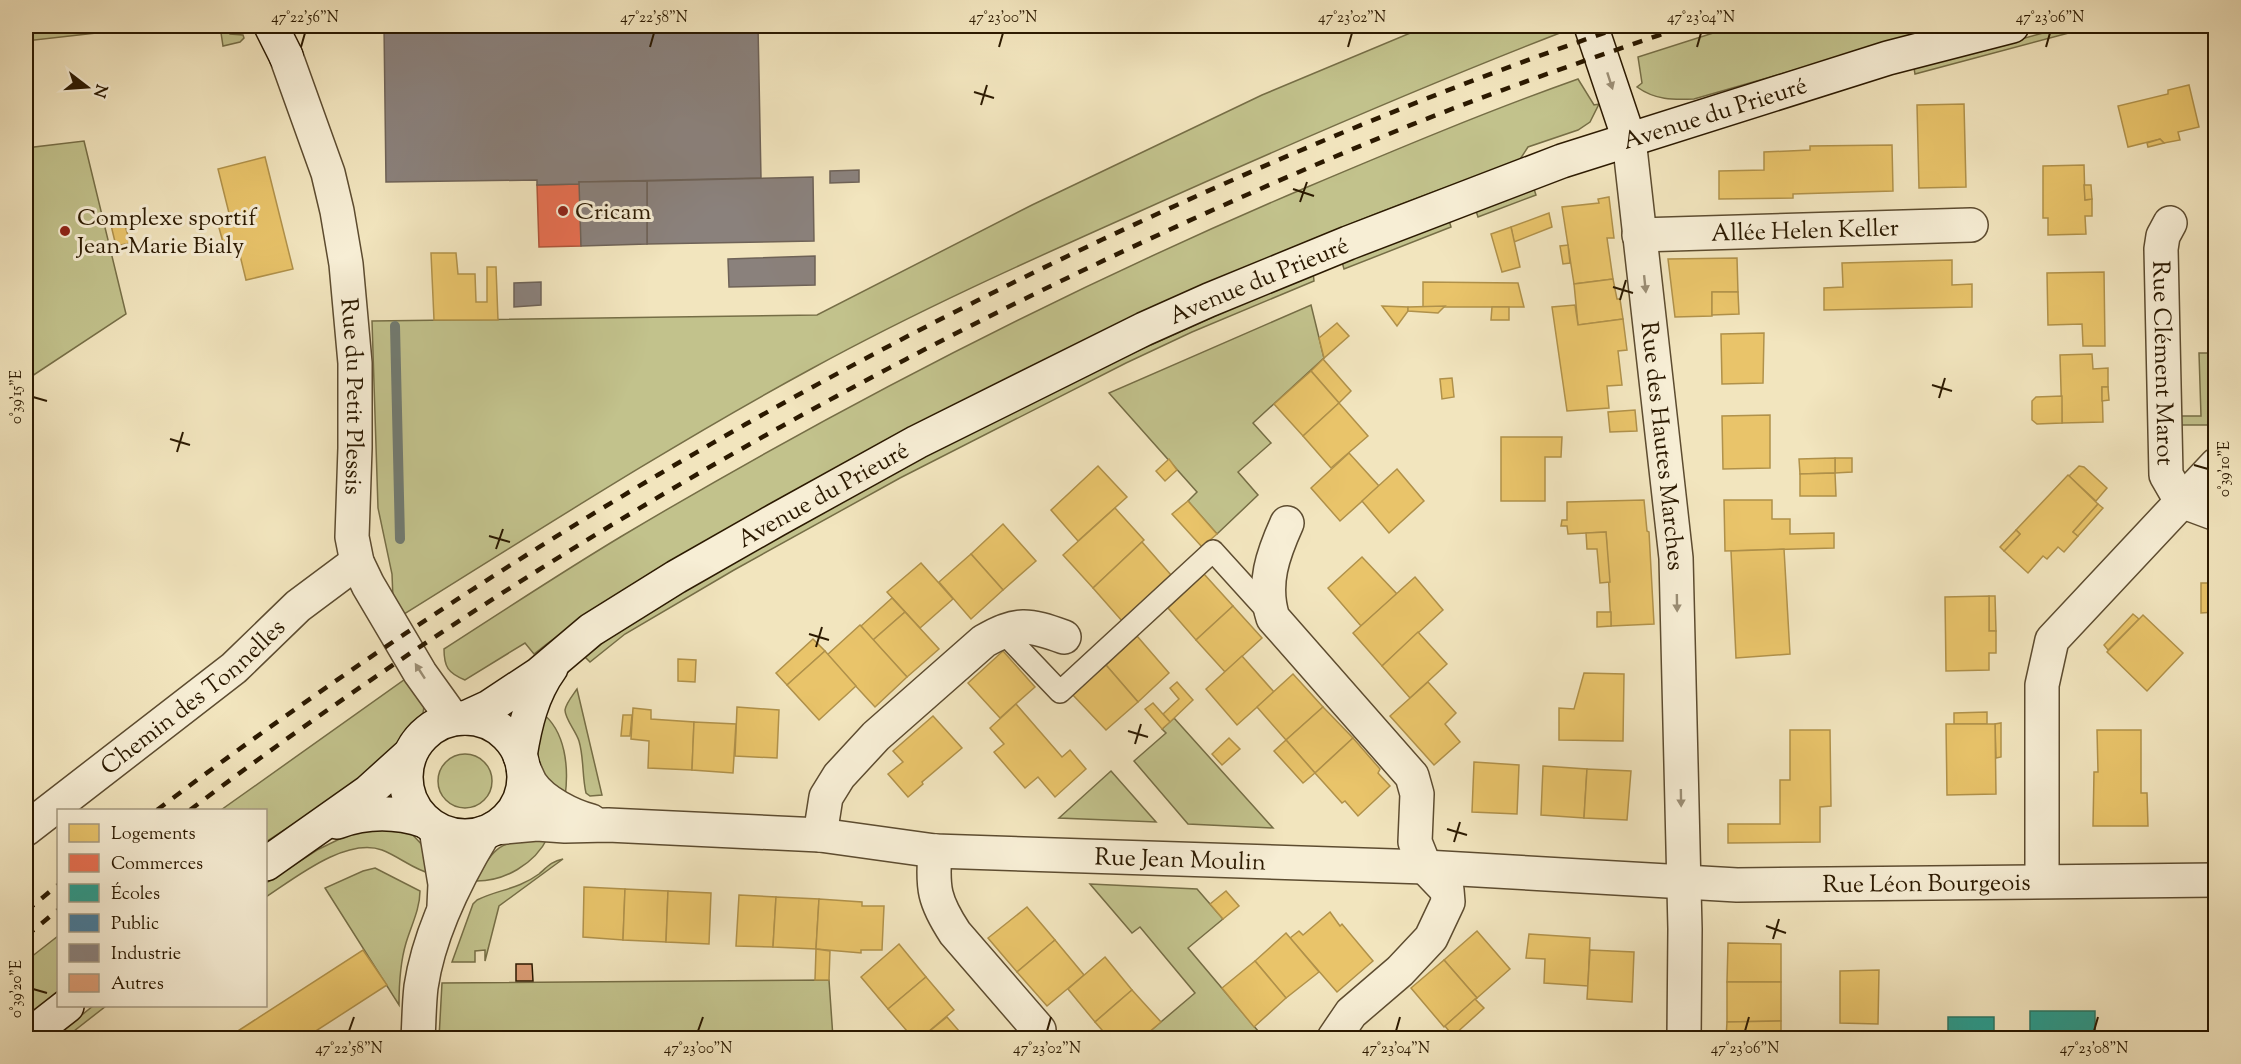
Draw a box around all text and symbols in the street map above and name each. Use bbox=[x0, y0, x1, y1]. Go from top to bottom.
text: 47°22'56"N bbox=[271, 8, 339, 29]
text: 47°22'58"N bbox=[620, 8, 688, 29]
text: 47°23'00"N bbox=[969, 8, 1037, 29]
text: 47°23'02"N bbox=[1318, 8, 1386, 29]
text: 47°23'04"N bbox=[1667, 8, 1735, 29]
text: 47°23'06"N bbox=[2016, 8, 2084, 29]
north arrow bbox=[57, 57, 117, 117]
street label: Avenue du Prieuré bbox=[1619, 70, 1812, 160]
one-way arrow bbox=[1606, 72, 1615, 90]
text: N bbox=[86, 81, 112, 100]
place label: Cricam bbox=[575, 196, 652, 230]
place label: Complexe sportif Jean-Marie Bialy bbox=[75, 202, 258, 264]
marker: Cricam bbox=[556, 204, 570, 218]
street label: Allée Helen Keller bbox=[1711, 212, 1899, 252]
marker: Complexe sportif Jean-Marie Bialy bbox=[58, 224, 72, 238]
street label: Avenue du Prieuré bbox=[1164, 229, 1354, 335]
street label: Rue Clément Marot bbox=[2142, 260, 2181, 466]
one-way arrow bbox=[1640, 274, 1649, 293]
street label: Rue du Petit Plessis bbox=[330, 297, 370, 496]
street label: Rue des Hautes Marches bbox=[1631, 320, 1691, 571]
text: 0°39'15"E bbox=[7, 370, 28, 424]
street label: Avenue du Prieuré bbox=[732, 435, 916, 558]
text: 0°39'10"E bbox=[2215, 441, 2236, 497]
one-way arrow bbox=[1672, 594, 1681, 613]
street label: Chemin des Tonnelles bbox=[94, 612, 294, 784]
one-way arrow bbox=[414, 663, 425, 679]
one-way arrow bbox=[1677, 789, 1686, 808]
legend bbox=[57, 809, 267, 1007]
text: Logements bbox=[111, 822, 196, 848]
street label: Rue Jean Moulin bbox=[1094, 841, 1267, 881]
text: Commerces bbox=[111, 852, 203, 878]
street label: Rue Léon Bourgeois bbox=[1822, 867, 2031, 903]
text: Écoles bbox=[111, 882, 160, 908]
text: Public bbox=[111, 912, 159, 938]
text: Industrie bbox=[111, 942, 181, 968]
text: 0°39'20"E bbox=[7, 960, 28, 1018]
text: Autres bbox=[111, 972, 164, 998]
text: 47°22'58"N bbox=[315, 1039, 383, 1060]
text: 47°23'00"N bbox=[664, 1039, 732, 1060]
text: 47°23'02"N bbox=[1013, 1039, 1081, 1060]
text: 47°23'04"N bbox=[1362, 1039, 1430, 1060]
text: 47°23'06"N bbox=[1711, 1039, 1779, 1060]
text: 47°23'08"N bbox=[2060, 1039, 2128, 1060]

